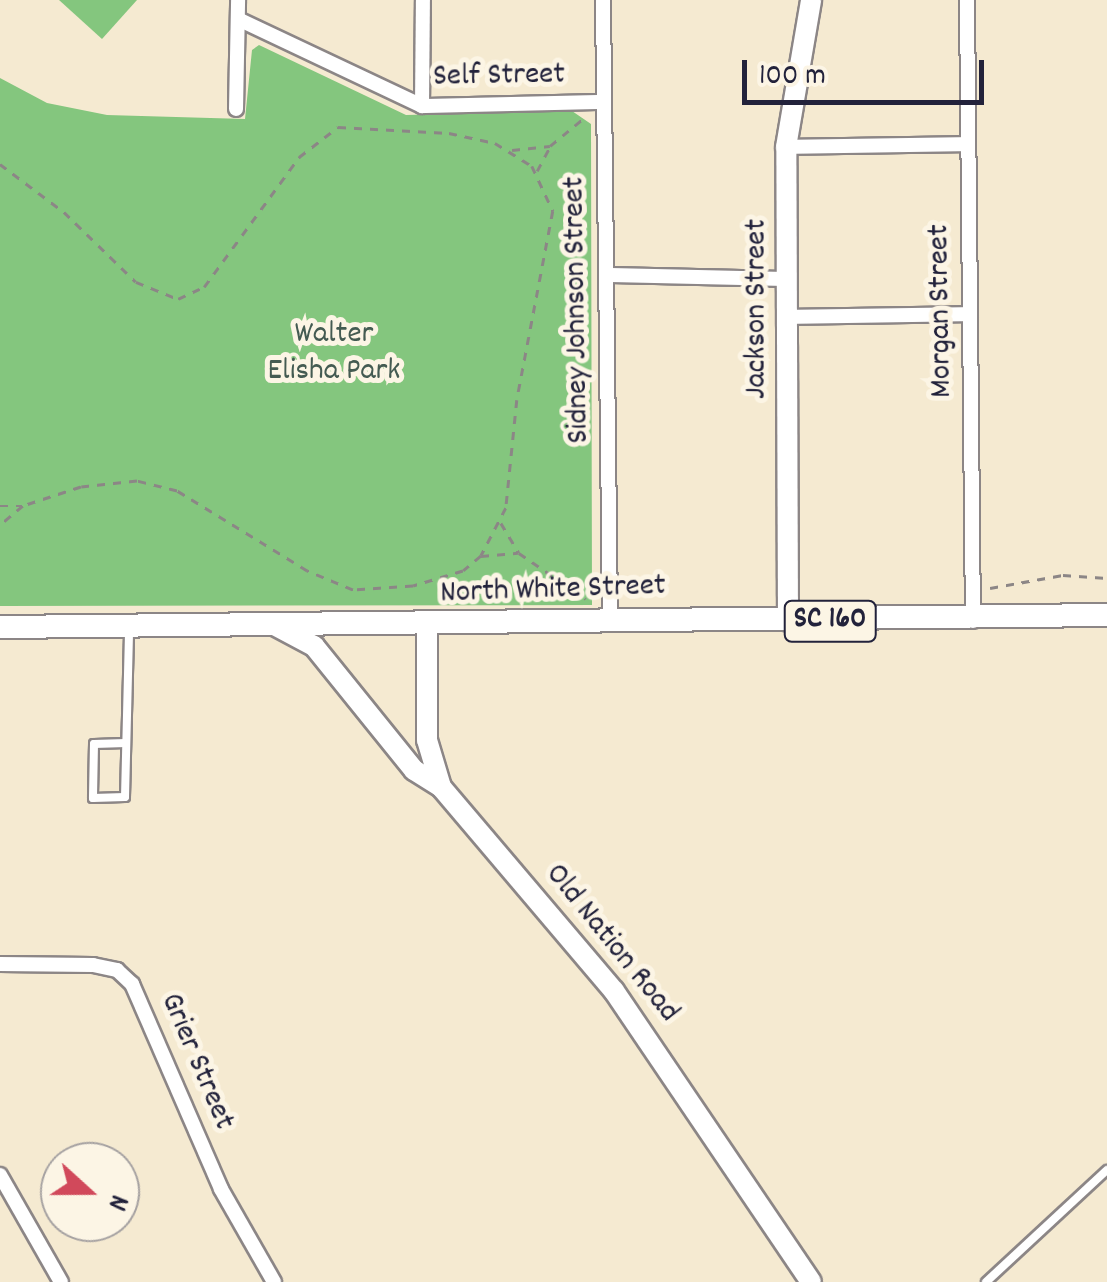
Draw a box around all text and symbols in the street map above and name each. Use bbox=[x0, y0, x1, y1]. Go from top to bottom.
scale bar bbox=[747, 40, 990, 102]
text: 100 m bbox=[759, 56, 826, 99]
street label: Self Street bbox=[433, 57, 565, 97]
street label: Sidney Johnson Street bbox=[556, 176, 600, 444]
street label: Jackson Street bbox=[739, 219, 777, 399]
street label: Morgan Street bbox=[921, 224, 963, 398]
park label: Walter Elisha Park bbox=[268, 317, 400, 392]
street label: North White Street bbox=[440, 568, 666, 614]
road number: SC 160 bbox=[782, 596, 878, 646]
street label: Old Nation Road bbox=[535, 857, 687, 1031]
street label: Grier Street bbox=[150, 988, 242, 1136]
north arrow bbox=[40, 1142, 140, 1242]
text: N bbox=[95, 1188, 137, 1216]

